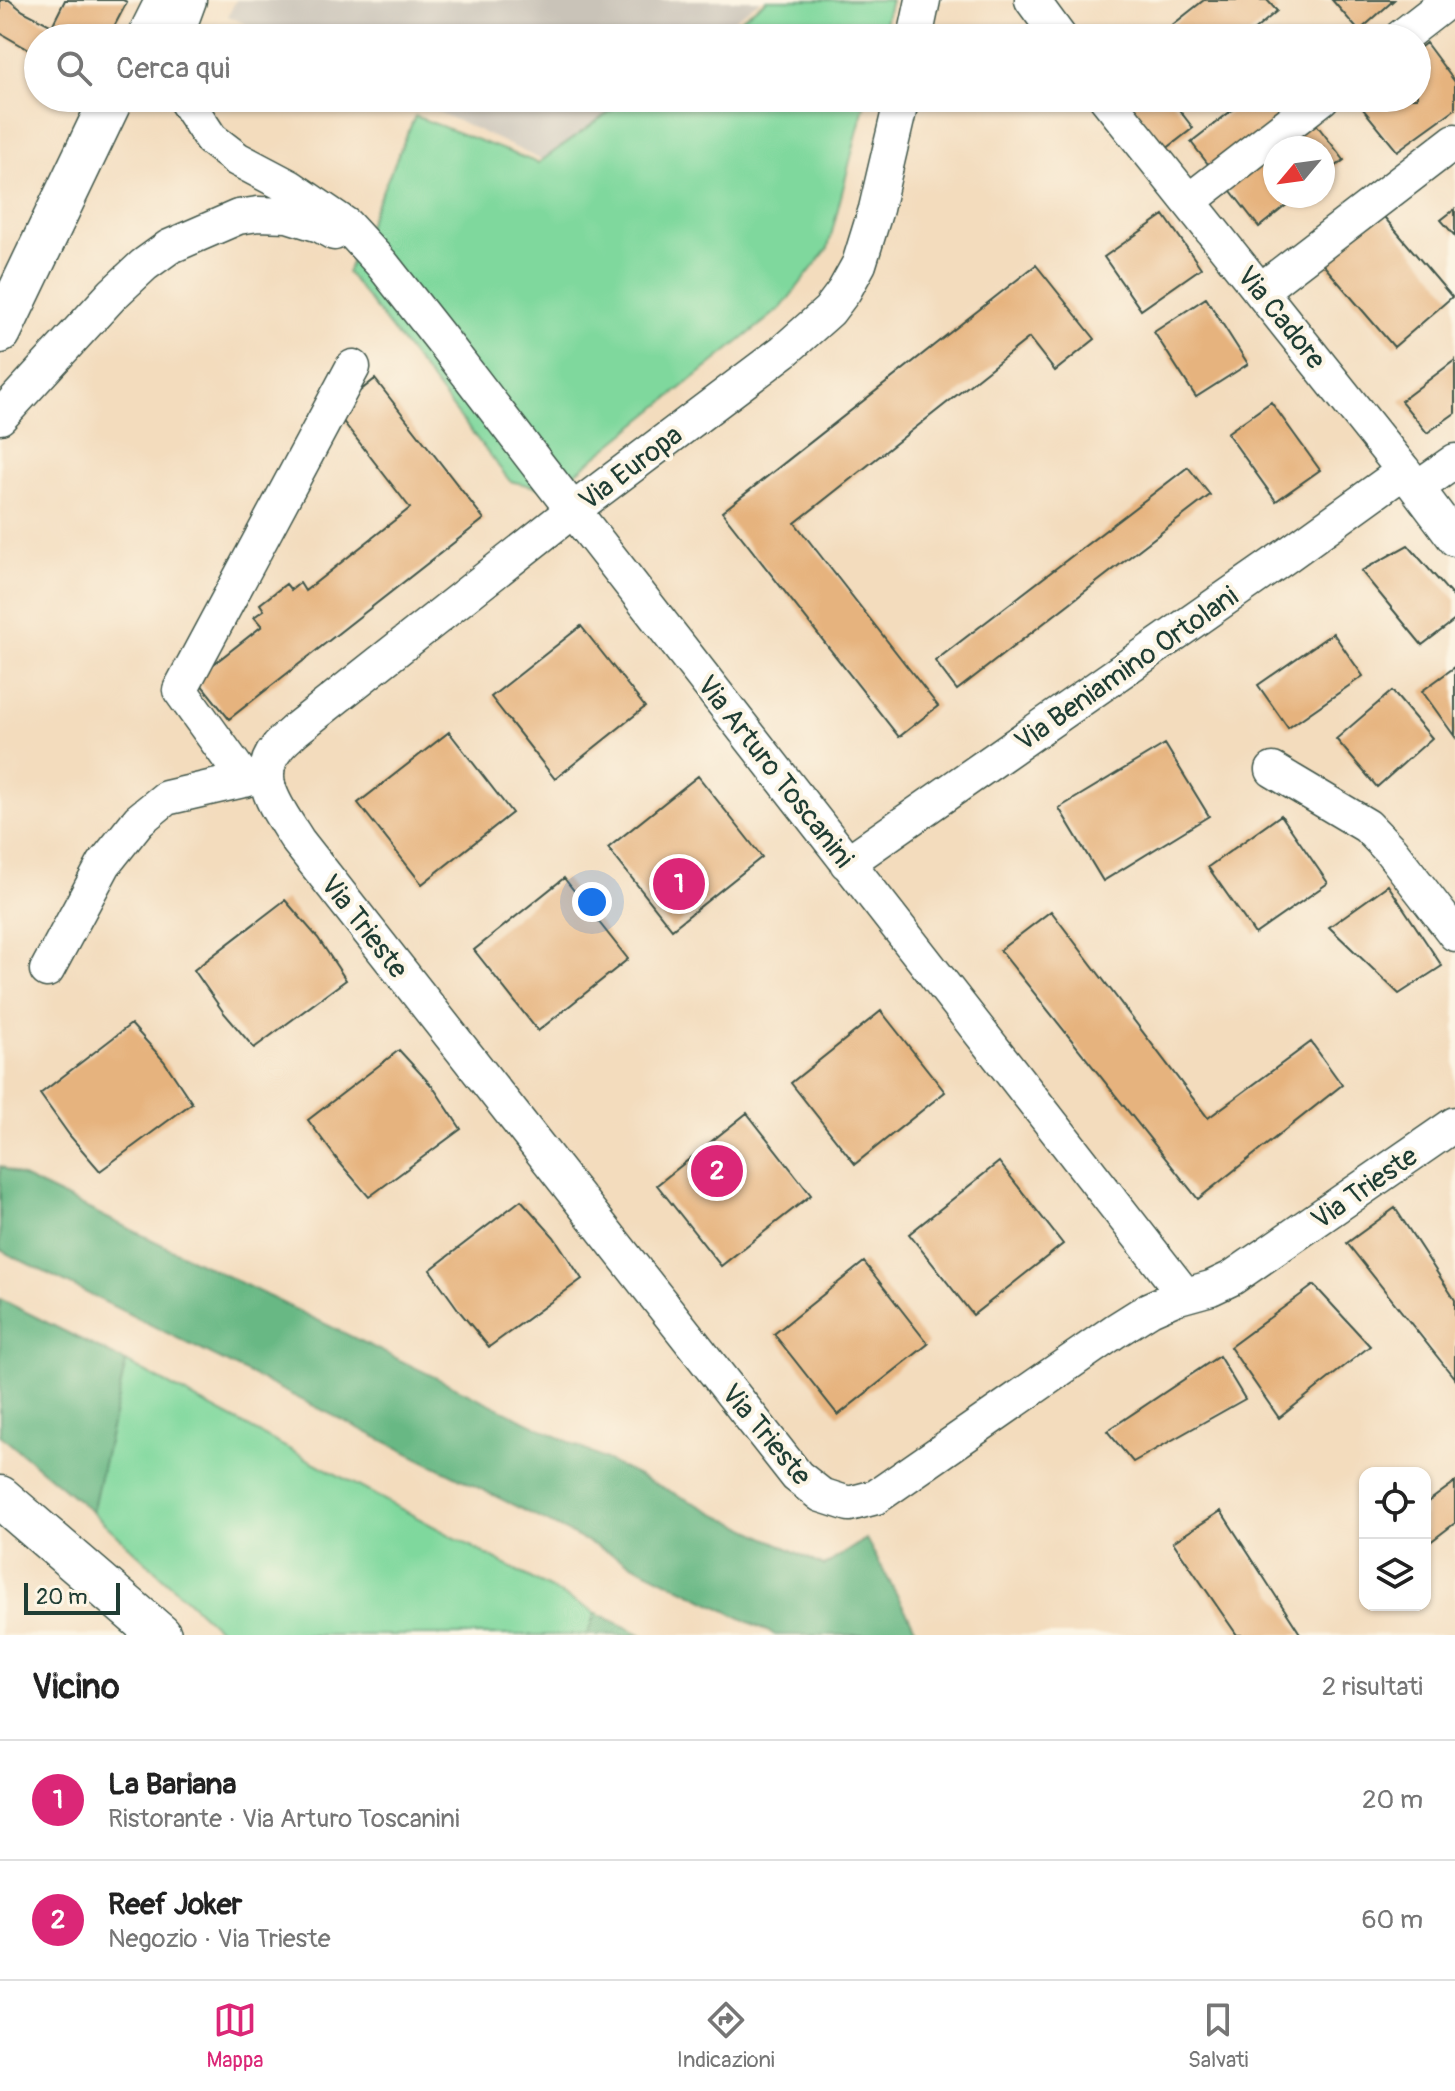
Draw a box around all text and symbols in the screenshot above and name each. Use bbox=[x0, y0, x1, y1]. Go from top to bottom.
search box bbox=[24, 24, 1431, 112]
icon: search bbox=[52, 46, 96, 90]
text: Cerca qui bbox=[116, 50, 230, 87]
north arrow bbox=[1263, 136, 1335, 208]
street label: Via Cadore bbox=[1229, 259, 1333, 377]
street label: Via Europa bbox=[572, 418, 690, 518]
street label: Via Beniamino Ortolani bbox=[1008, 579, 1245, 759]
street label: Via Arturo Toscanini bbox=[689, 669, 861, 875]
pin: 1 bbox=[653, 854, 705, 914]
street label: Via Trieste bbox=[312, 868, 415, 986]
your location bbox=[572, 882, 612, 922]
street label: Via Trieste bbox=[1305, 1139, 1425, 1238]
pin: 2 bbox=[691, 1141, 743, 1201]
street label: Via Trieste bbox=[713, 1377, 819, 1493]
map controls bbox=[1359, 1467, 1431, 1611]
button: locate bbox=[1359, 1467, 1431, 1539]
button: layers bbox=[1359, 1539, 1431, 1611]
scale bar bbox=[24, 1579, 120, 1615]
text: 20 m bbox=[36, 1583, 88, 1611]
text: Vicino bbox=[32, 1666, 120, 1709]
text: 2 risultati bbox=[1322, 1671, 1423, 1703]
text: La Bariana bbox=[108, 1766, 236, 1803]
text: 1 bbox=[53, 1784, 63, 1816]
text: 20 m bbox=[1362, 1784, 1423, 1816]
text: Ristorante · Via Arturo Toscanini bbox=[108, 1803, 460, 1835]
text: Reef Joker bbox=[108, 1886, 242, 1923]
text: 2 bbox=[51, 1904, 65, 1936]
text: 60 m bbox=[1361, 1904, 1423, 1936]
text: Negozio · Via Trieste bbox=[108, 1923, 330, 1955]
tab: Mappa bbox=[207, 1998, 264, 2074]
tab: Indicazioni bbox=[677, 1998, 775, 2074]
tab: Salvati bbox=[1188, 1998, 1248, 2074]

